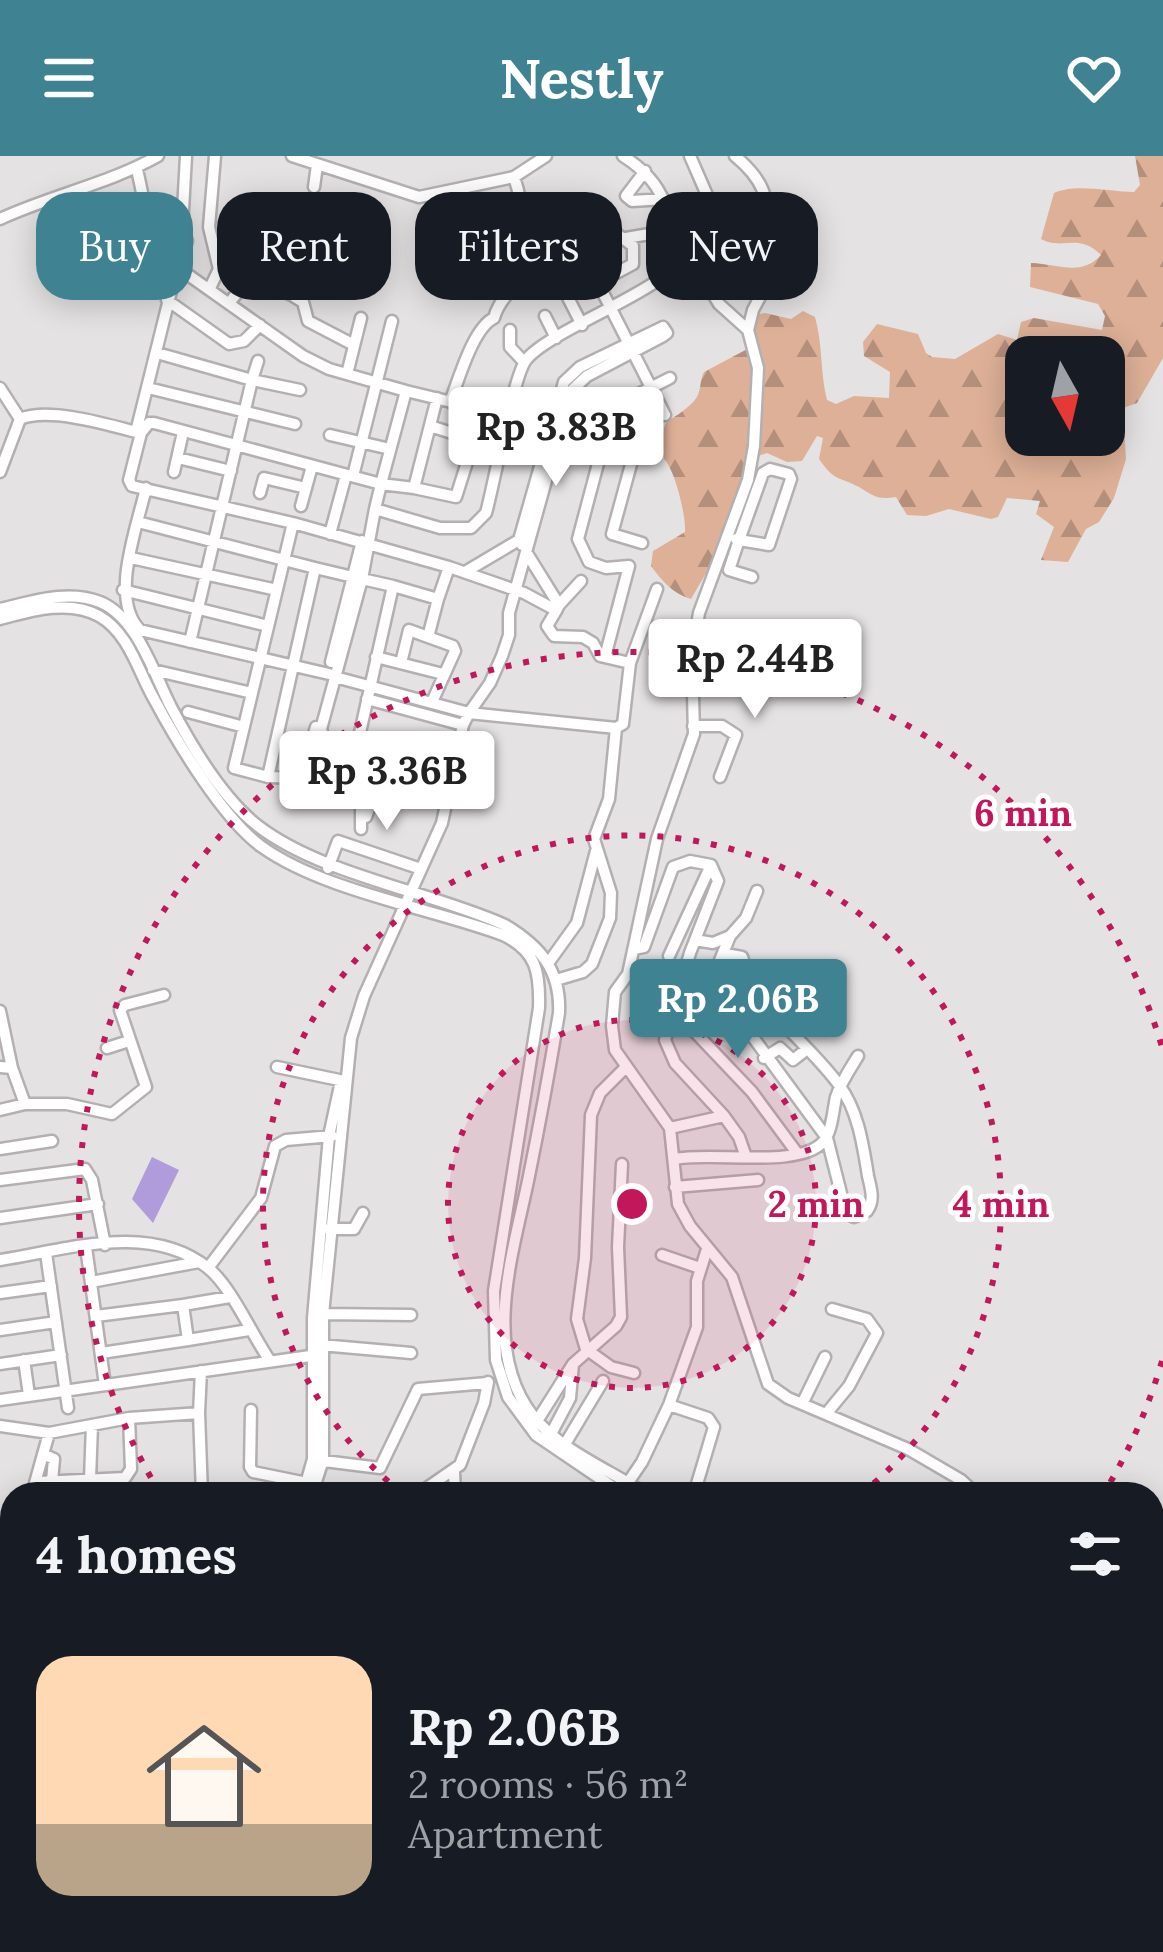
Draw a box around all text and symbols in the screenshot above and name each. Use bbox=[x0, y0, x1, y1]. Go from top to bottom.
text: Nestly bbox=[499, 44, 664, 113]
icon: menu bbox=[36, 45, 102, 111]
icon: heart bbox=[1061, 45, 1127, 111]
chip: Buy bbox=[36, 192, 193, 300]
chip: Rent bbox=[217, 192, 391, 300]
chip: Filters bbox=[415, 192, 622, 300]
chip: New bbox=[646, 192, 818, 300]
north arrow bbox=[1005, 336, 1125, 456]
map controls bbox=[1005, 336, 1125, 456]
pin: Rp 3.83B bbox=[432, 387, 680, 489]
text: Rp 3.83B bbox=[475, 401, 637, 451]
pin: Rp 2.44B bbox=[631, 619, 879, 721]
text: Rp 2.44B bbox=[676, 633, 834, 683]
pin: Rp 3.36B bbox=[263, 731, 511, 833]
text: Rp 3.36B bbox=[306, 745, 468, 795]
text: 6 min bbox=[974, 790, 1072, 836]
pin: Rp 2.06B bbox=[614, 959, 862, 1061]
text: Rp 2.06B bbox=[657, 973, 819, 1023]
text: 2 min bbox=[768, 1181, 864, 1227]
text: 4 min bbox=[952, 1181, 1050, 1227]
centre of rings bbox=[611, 1183, 653, 1225]
icon: filters bbox=[1062, 1521, 1128, 1587]
text: 4 homes bbox=[36, 1522, 237, 1587]
text: Rp 2.06B bbox=[408, 1694, 621, 1759]
icon: home bbox=[132, 1704, 276, 1848]
text: 2 rooms · 56 m² bbox=[408, 1759, 689, 1809]
text: Apartment bbox=[408, 1809, 603, 1859]

